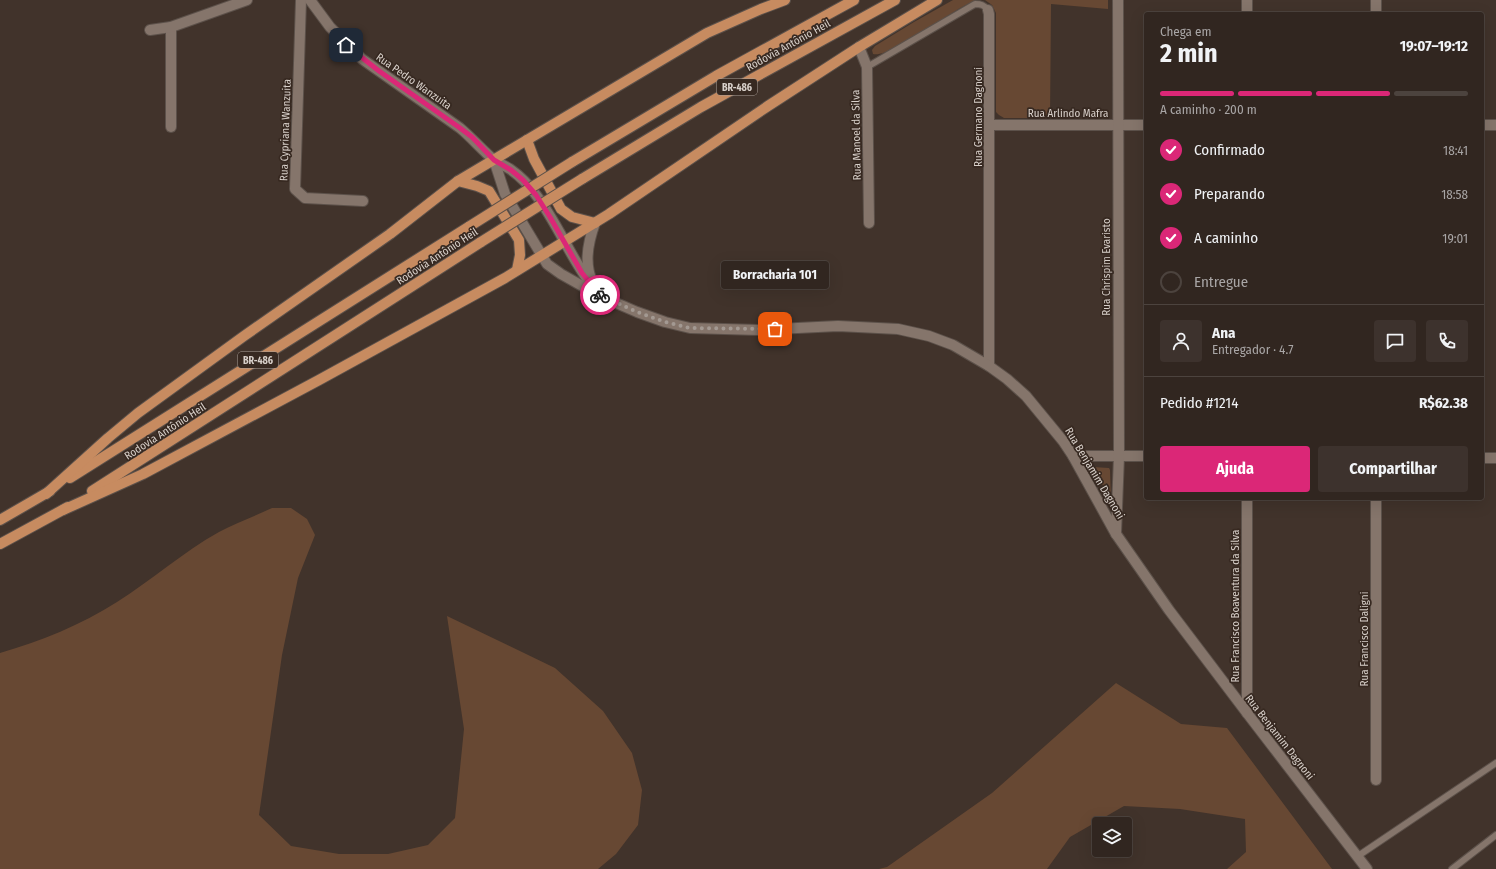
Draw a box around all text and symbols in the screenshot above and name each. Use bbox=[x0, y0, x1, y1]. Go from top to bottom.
street label: Rodovia Antônio Heil bbox=[744, 17, 833, 74]
text: Chega em bbox=[1160, 24, 1211, 39]
pin bbox=[329, 28, 363, 62]
icon: home bbox=[335, 34, 357, 56]
text: 19:07–19:12 bbox=[1400, 37, 1468, 55]
text: 2 min bbox=[1160, 38, 1218, 69]
street label: Rua Pedro Wanzuita bbox=[373, 51, 454, 112]
street label: Rua Germano Dagnoni bbox=[972, 67, 985, 167]
street label: Rua Cypriana Wanzuita bbox=[277, 79, 294, 181]
road number: BR-486 bbox=[717, 79, 757, 95]
street label: Rua Manoel da Silva bbox=[849, 90, 864, 180]
text: A caminho · 200 m bbox=[1160, 102, 1257, 117]
street label: Rua Arlindo Mafra bbox=[1028, 107, 1108, 120]
icon: check bbox=[1160, 139, 1182, 161]
text: Confirmado bbox=[1194, 141, 1265, 159]
text: 18:41 bbox=[1443, 143, 1468, 158]
icon: check bbox=[1160, 183, 1182, 205]
text: Preparando bbox=[1194, 185, 1265, 203]
text: 18:58 bbox=[1441, 187, 1468, 202]
street label: Rua Chrispim Evaristo bbox=[1100, 218, 1113, 316]
street label: Rodovia Antônio Heil bbox=[394, 225, 480, 288]
icon: check bbox=[1160, 227, 1182, 249]
text: A caminho bbox=[1194, 229, 1258, 247]
text: 19:01 bbox=[1442, 231, 1468, 246]
callout: Borracharia 101 bbox=[721, 261, 829, 289]
text: Borracharia 101 bbox=[733, 267, 817, 282]
text: Entregue bbox=[1194, 273, 1248, 291]
courier bbox=[580, 275, 620, 315]
icon: bike bbox=[589, 284, 611, 306]
pin bbox=[758, 312, 792, 346]
icon: bag bbox=[764, 318, 786, 340]
button: person bbox=[1160, 320, 1202, 362]
button: chat bbox=[1374, 320, 1416, 362]
button: phone bbox=[1426, 320, 1468, 362]
text: Ana bbox=[1212, 324, 1235, 342]
text: Entregador · 4.7 bbox=[1212, 342, 1293, 357]
road number: BR-486 bbox=[238, 352, 278, 368]
text: Pedido #1214 bbox=[1160, 394, 1238, 412]
text: R$62.38 bbox=[1419, 394, 1468, 412]
street label: Rodovia Antônio Heil bbox=[122, 400, 208, 463]
street label: Rua Benjamim Dagnoni bbox=[1062, 425, 1127, 521]
button: Ajuda bbox=[1160, 446, 1310, 492]
button: Compartilhar bbox=[1318, 446, 1468, 492]
street label: Rua Francisco Boaventura da Silva bbox=[1229, 530, 1242, 682]
street label: Rua Francisco Daligni bbox=[1358, 591, 1371, 686]
street label: Rua Benjamim Dagnoni bbox=[1242, 692, 1317, 783]
map controls bbox=[1092, 817, 1132, 857]
button: layers bbox=[1092, 817, 1132, 857]

